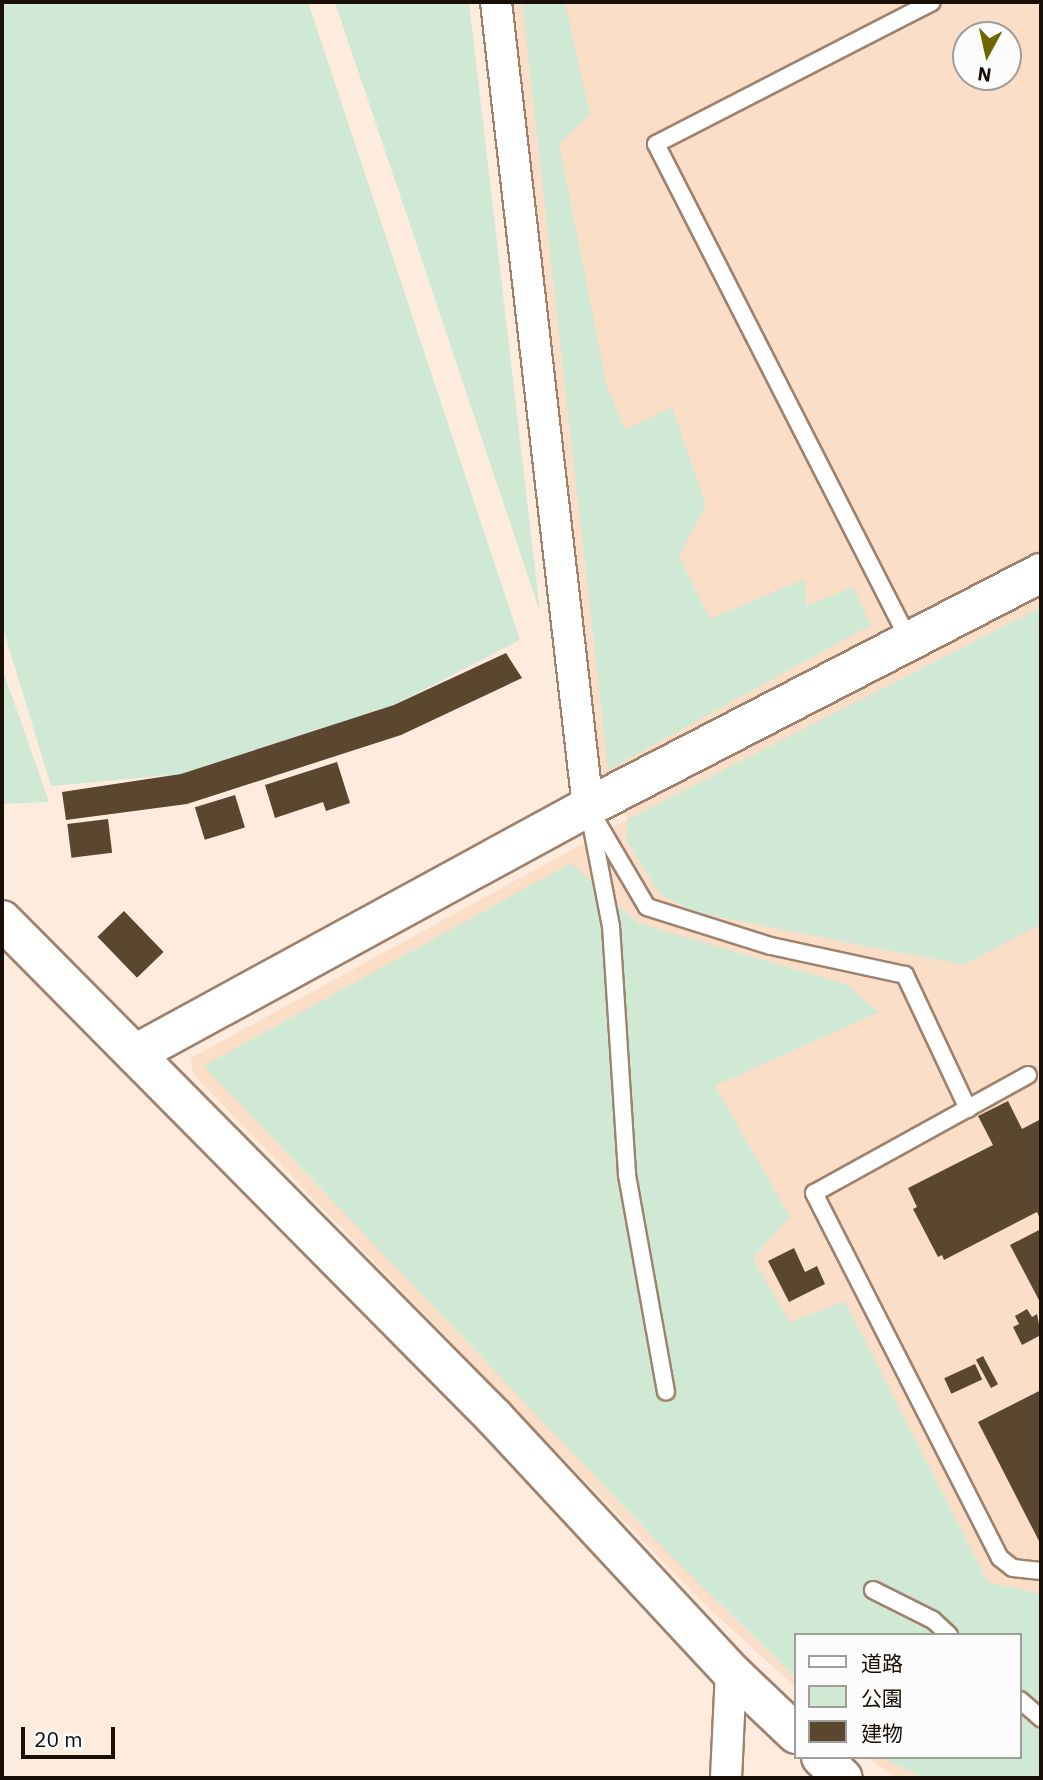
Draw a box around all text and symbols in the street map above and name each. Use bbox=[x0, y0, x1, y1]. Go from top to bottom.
north arrow bbox=[952, 21, 1022, 91]
text: N bbox=[976, 62, 993, 88]
legend bbox=[794, 1633, 1022, 1759]
text: 道路 bbox=[861, 1649, 903, 1677]
text: 公園 bbox=[861, 1684, 903, 1712]
scale bar bbox=[24, 1714, 119, 1758]
text: 建物 bbox=[861, 1719, 903, 1747]
text: 20 m bbox=[34, 1725, 83, 1753]

